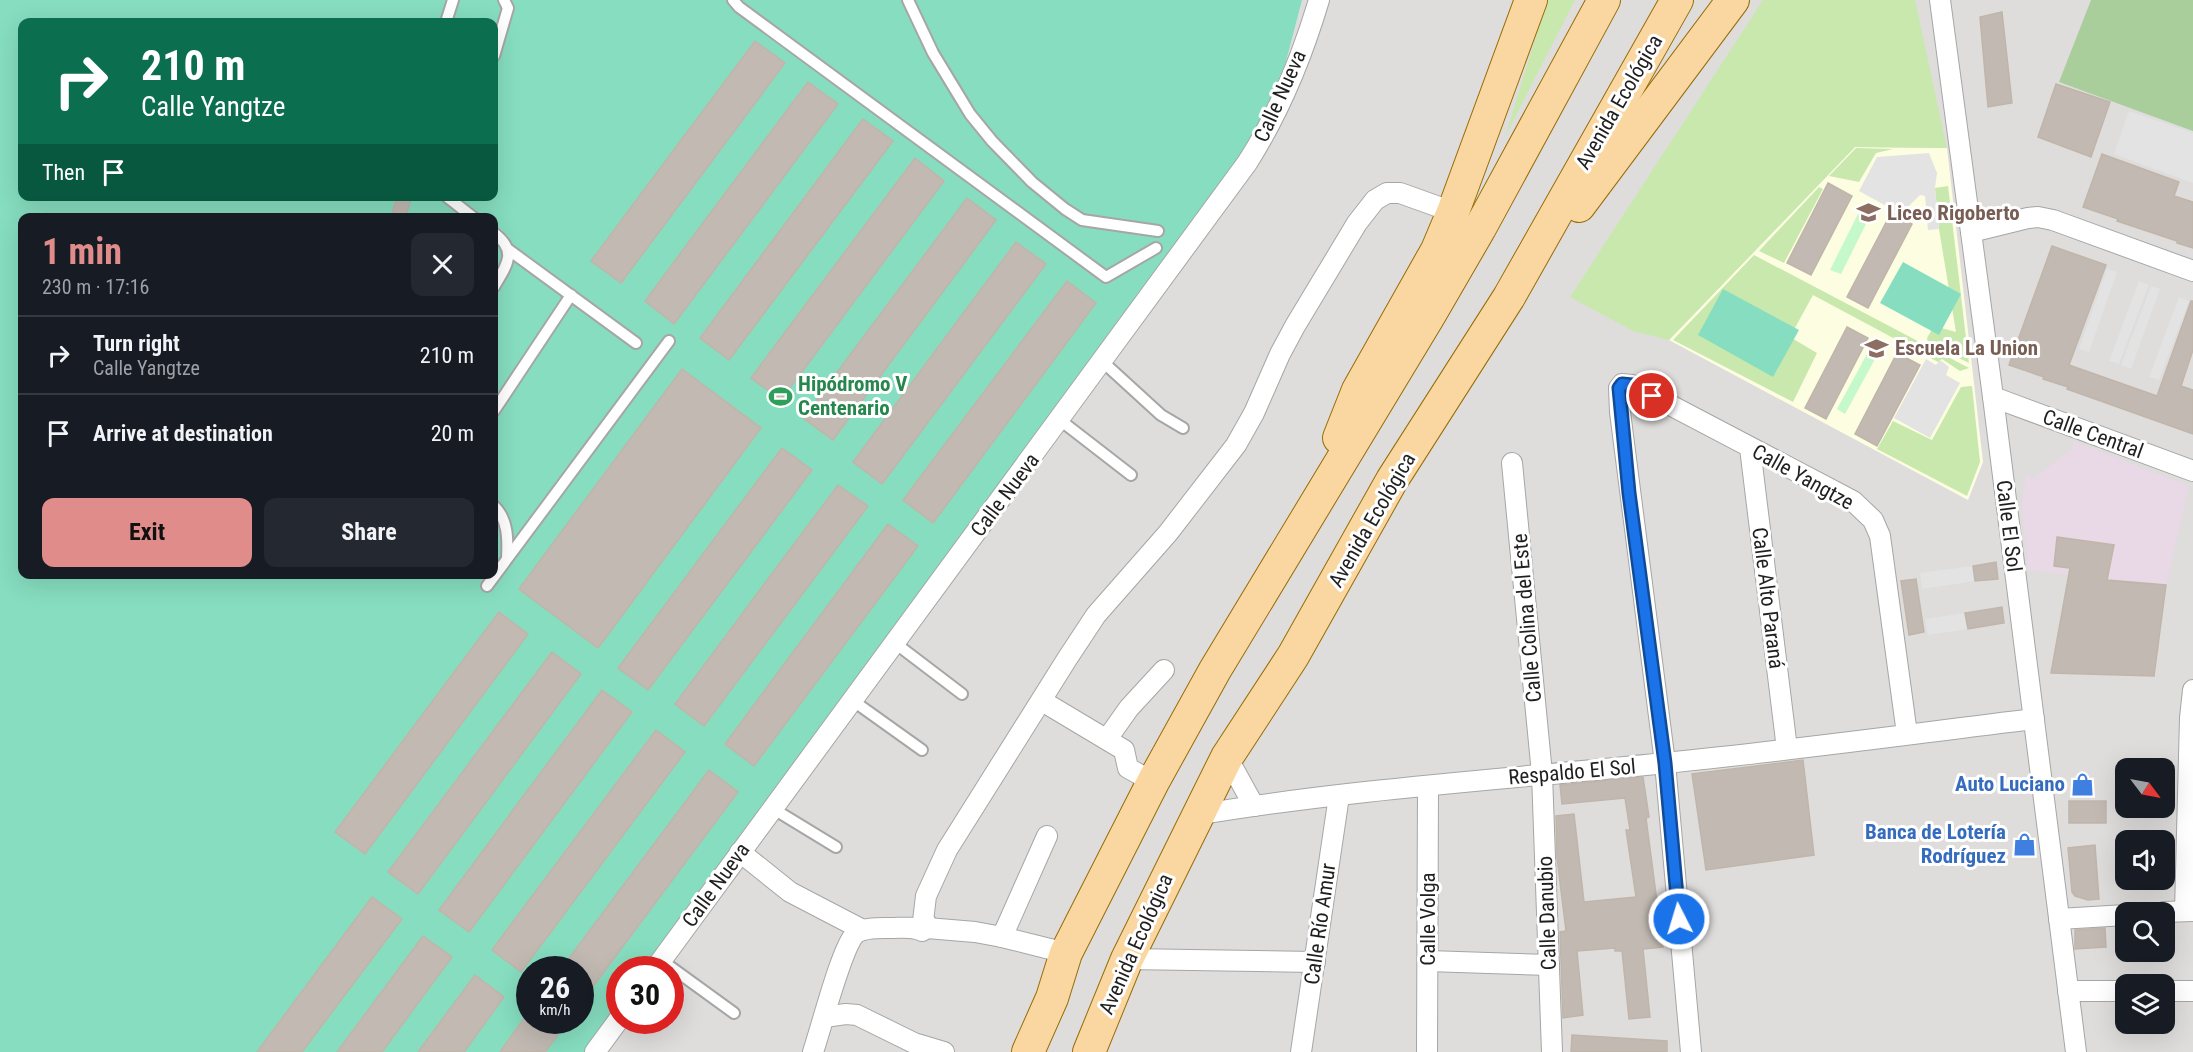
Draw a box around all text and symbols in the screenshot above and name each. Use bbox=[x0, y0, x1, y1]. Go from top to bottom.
street label: Avenida Ecológica bbox=[1571, 30, 1667, 174]
text: 210 m bbox=[141, 41, 246, 90]
icon: right bbox=[42, 42, 120, 120]
street label: Calle Nueva bbox=[1249, 46, 1311, 146]
text: Calle Yangtze bbox=[141, 91, 285, 123]
icon: arrive bbox=[97, 156, 130, 189]
text: Then bbox=[42, 160, 85, 185]
school or university icon: Liceo Rigoberto bbox=[1856, 200, 1882, 226]
place label: Liceo Rigoberto bbox=[1887, 201, 2020, 225]
text: 1 min bbox=[42, 231, 122, 273]
button: close bbox=[411, 233, 474, 296]
text: 230 m · 17:16 bbox=[42, 275, 149, 299]
text: Turn right bbox=[93, 331, 180, 356]
school or university icon: Escuela La Union bbox=[1864, 335, 1890, 361]
place label: Escuela La Union bbox=[1895, 336, 2038, 360]
icon: right bbox=[42, 339, 75, 372]
text: 210 m bbox=[420, 343, 474, 368]
text: Calle Yangtze bbox=[93, 356, 200, 380]
pin bbox=[1626, 370, 1677, 421]
place label: Hipódromo V Centenario bbox=[798, 372, 907, 420]
icon: arrive bbox=[1635, 379, 1668, 412]
sports icon: Hipódromo V Centenario bbox=[767, 383, 793, 409]
street label: Calle Central bbox=[2039, 405, 2147, 463]
icon: arrive bbox=[42, 417, 75, 450]
text: Arrive at destination bbox=[93, 421, 273, 446]
text: 20 m bbox=[431, 421, 474, 446]
street label: Calle Yangtze bbox=[1748, 439, 1858, 515]
street label: Avenida Ecológica bbox=[1324, 448, 1420, 592]
street label: Calle Nueva bbox=[966, 449, 1044, 541]
street label: Calle El Sol bbox=[1991, 479, 2027, 573]
button: Exit bbox=[42, 498, 252, 567]
button: Share bbox=[264, 498, 474, 567]
street label: Calle Alto Paraná bbox=[1747, 526, 1789, 670]
street label: Calle Colina del Este bbox=[1508, 532, 1546, 703]
street label: Respaldo El Sol bbox=[1507, 754, 1637, 790]
north arrow bbox=[2115, 758, 2175, 818]
map controls bbox=[2115, 758, 2175, 1034]
shop icon: Auto Luciano bbox=[2070, 771, 2096, 797]
place label: Auto Luciano bbox=[1955, 772, 2065, 796]
place label: Banca de Lotería Rodríguez bbox=[1865, 820, 2006, 868]
button: sound bbox=[2115, 830, 2175, 890]
shop icon: Banca de Lotería Rodríguez bbox=[2011, 831, 2037, 857]
street label: Calle Nueva bbox=[677, 838, 755, 932]
street label: Calle Danubio bbox=[1533, 855, 1561, 971]
street label: Calle Río Amur bbox=[1300, 862, 1340, 986]
street label: Avenida Ecológica bbox=[1094, 870, 1178, 1018]
street label: Calle Volga bbox=[1416, 872, 1440, 966]
position arrow bbox=[1647, 887, 1711, 951]
button: search bbox=[2115, 902, 2175, 962]
speed limit sign: 30 bbox=[606, 956, 684, 1034]
text: 26 bbox=[540, 970, 570, 1005]
button: layers bbox=[2115, 974, 2175, 1034]
text: km/h bbox=[540, 1001, 570, 1019]

